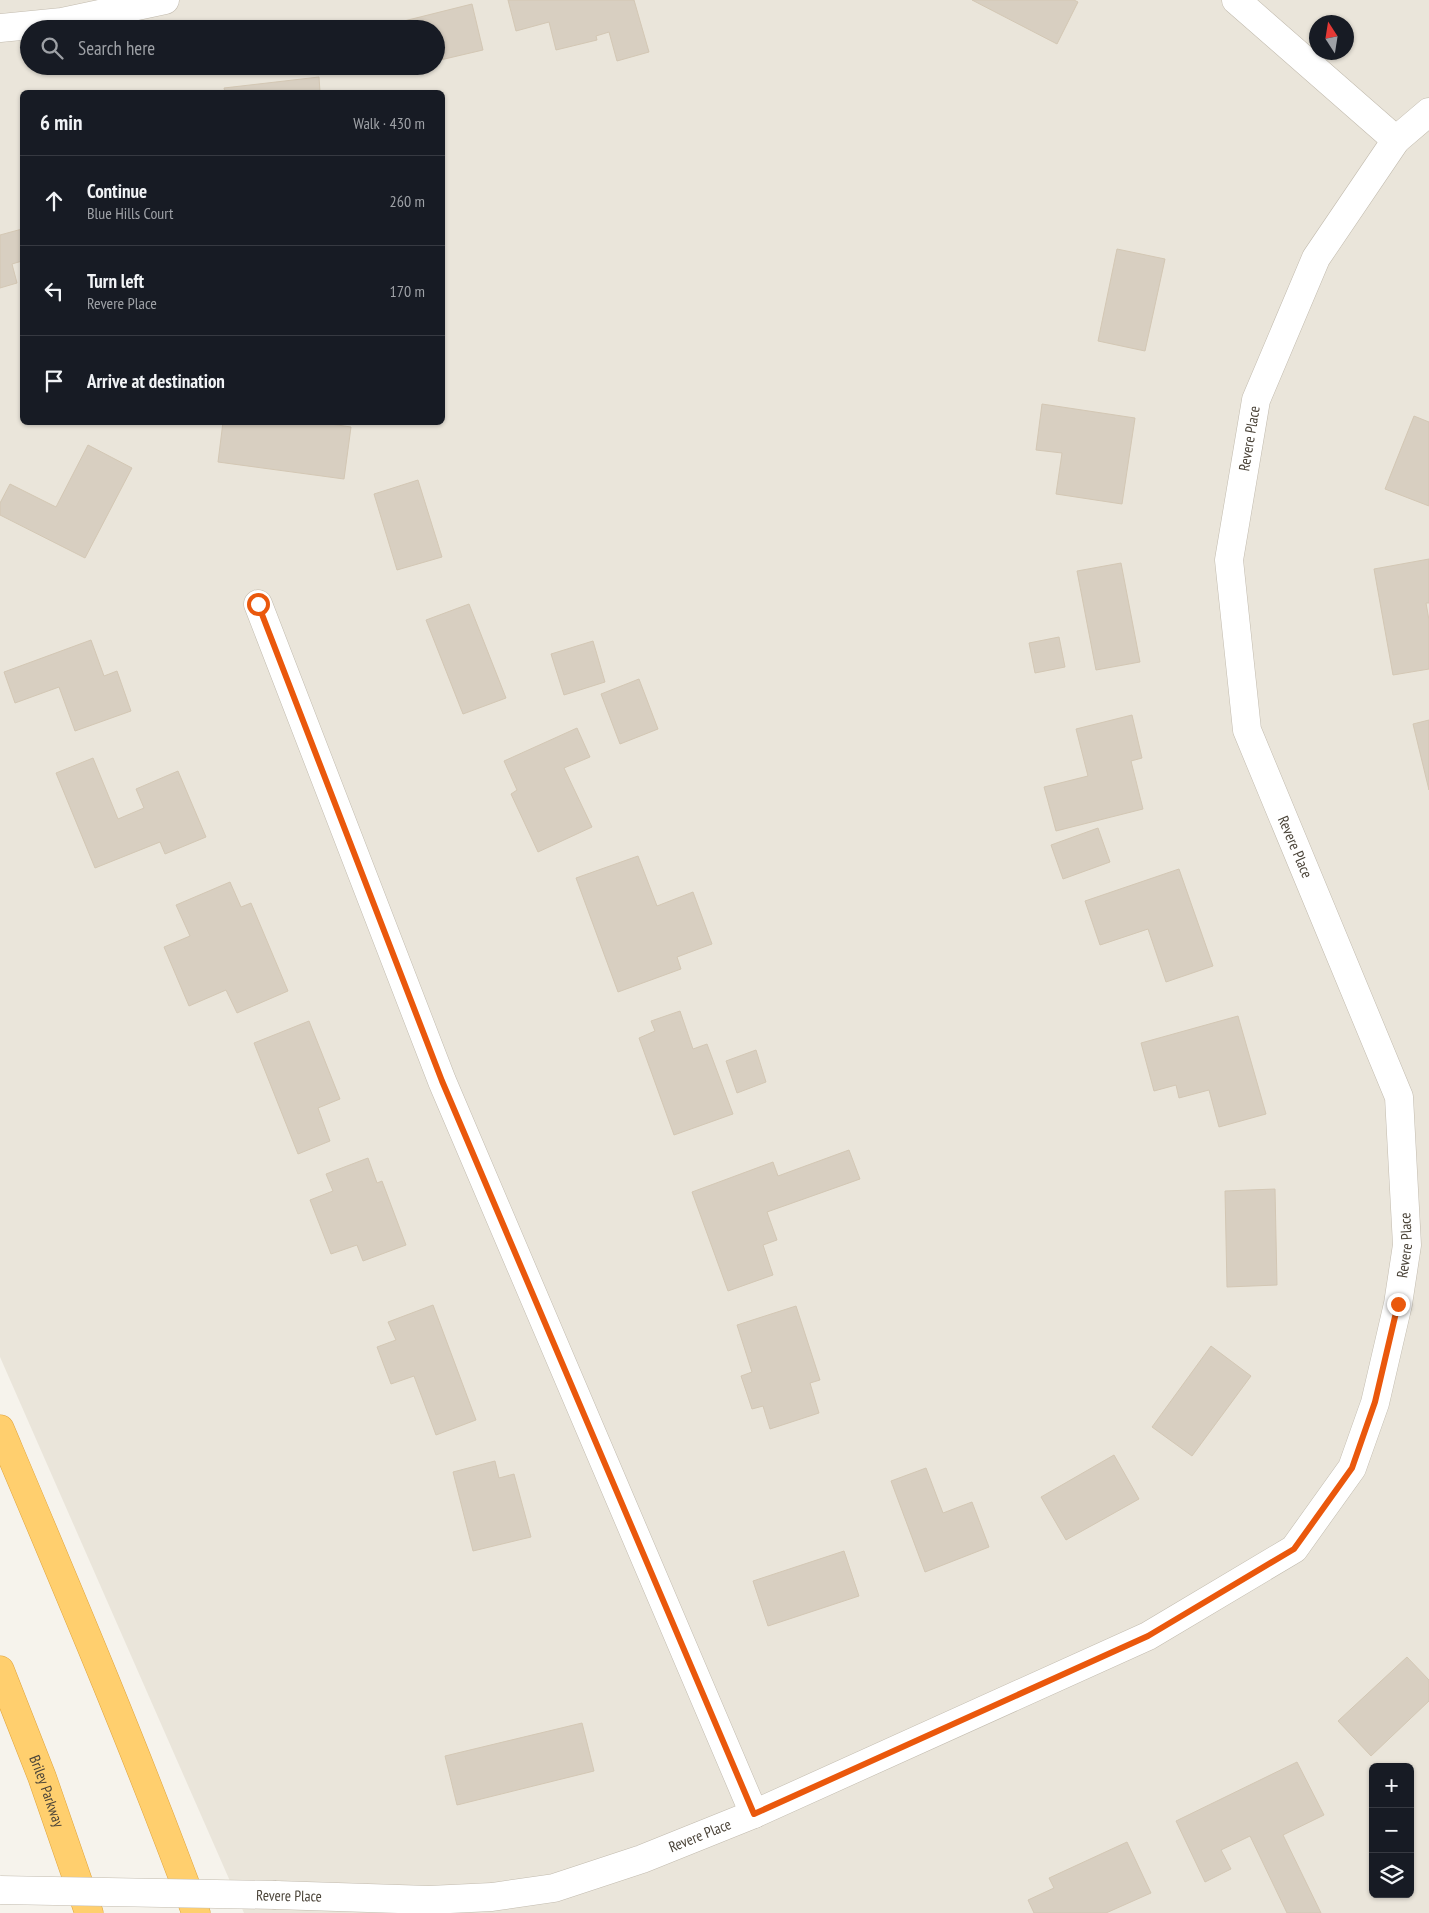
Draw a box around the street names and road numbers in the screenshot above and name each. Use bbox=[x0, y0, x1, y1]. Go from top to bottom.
street label: Revere Place bbox=[1234, 404, 1264, 472]
street label: Revere Place bbox=[1274, 813, 1317, 881]
street label: Revere Place bbox=[1392, 1212, 1416, 1279]
street label: Briley Parkway bbox=[25, 1752, 69, 1830]
street label: Revere Place bbox=[666, 1814, 734, 1856]
street label: Revere Place bbox=[256, 1885, 322, 1906]

